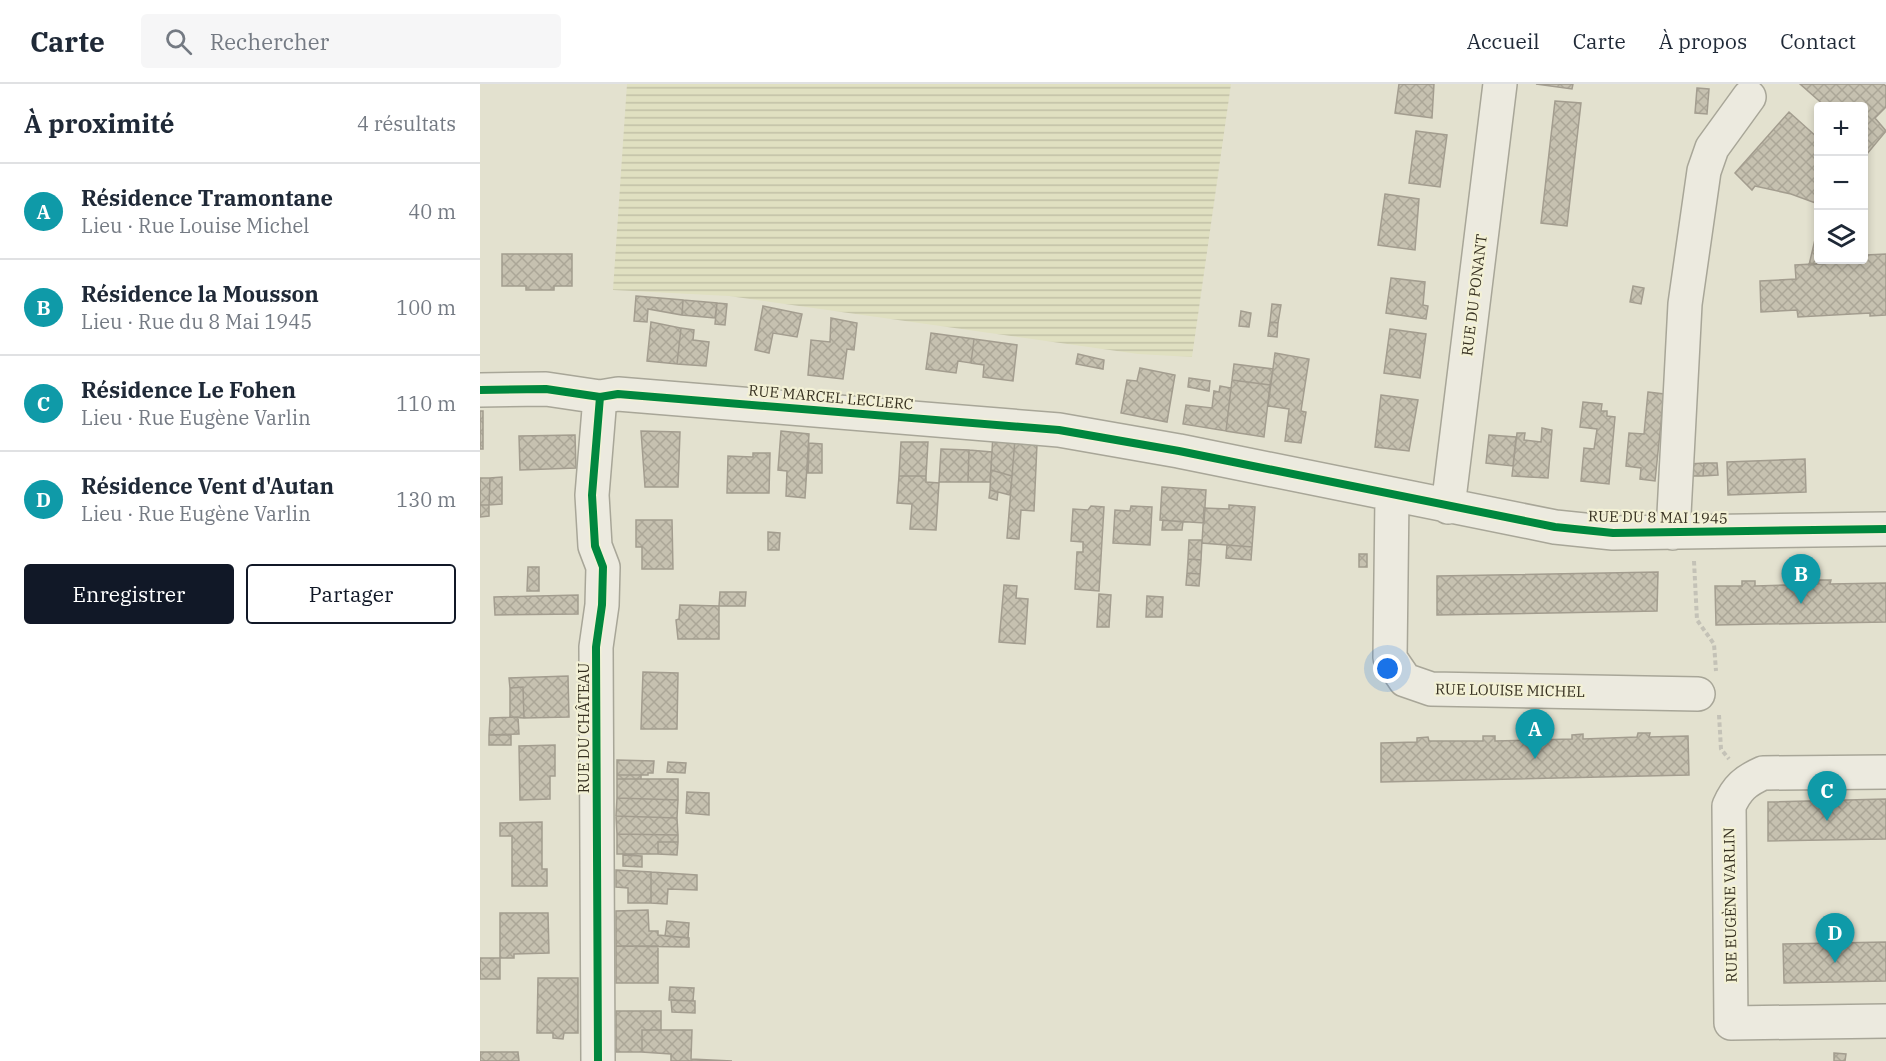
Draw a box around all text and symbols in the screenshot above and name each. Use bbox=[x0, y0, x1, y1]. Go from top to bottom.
search box bbox=[141, 14, 561, 68]
text: Carte bbox=[30, 23, 105, 60]
icon: search bbox=[162, 25, 195, 58]
text: Rechercher bbox=[210, 27, 329, 56]
text: Accueil bbox=[1467, 27, 1540, 55]
text: Carte bbox=[1573, 27, 1626, 55]
text: À propos bbox=[1659, 27, 1747, 55]
text: Contact bbox=[1780, 27, 1856, 55]
map controls bbox=[1814, 102, 1868, 264]
button: + bbox=[1814, 102, 1868, 156]
text: À proximité bbox=[24, 106, 175, 140]
text: 4 résultats bbox=[357, 110, 456, 137]
button: − bbox=[1814, 156, 1868, 210]
text: Résidence Tramontane bbox=[81, 183, 333, 212]
text: A bbox=[37, 198, 50, 225]
text: 40 m bbox=[408, 198, 456, 225]
button: layers bbox=[1814, 210, 1868, 264]
text: Lieu · Rue Louise Michel bbox=[81, 212, 309, 239]
street label: RUE DU PONANT bbox=[1457, 233, 1491, 357]
text: Résidence la Mousson bbox=[81, 279, 319, 308]
text: B bbox=[36, 294, 51, 321]
text: 100 m bbox=[396, 294, 456, 321]
text: Lieu · Rue du 8 Mai 1945 bbox=[81, 308, 312, 335]
text: Résidence Le Fohen bbox=[81, 375, 296, 404]
street label: RUE MARCEL LECLERC bbox=[748, 380, 914, 414]
text: C bbox=[37, 390, 50, 417]
text: 110 m bbox=[396, 390, 456, 417]
text: Lieu · Rue Eugène Varlin bbox=[81, 404, 311, 431]
text: Résidence Vent d'Autan bbox=[81, 471, 334, 500]
text: D bbox=[36, 486, 51, 513]
text: 130 m bbox=[396, 486, 456, 513]
text: Lieu · Rue Eugène Varlin bbox=[81, 500, 311, 527]
street label: RUE DU 8 MAI 1945 bbox=[1588, 506, 1728, 528]
pin: B bbox=[1782, 554, 1820, 604]
button: Enregistrer bbox=[24, 564, 234, 624]
button: Partager bbox=[246, 564, 456, 624]
your location bbox=[1373, 654, 1402, 683]
street label: RUE DU CHÂTEAU bbox=[574, 663, 593, 793]
street label: RUE LOUISE MICHEL bbox=[1435, 679, 1585, 701]
pin: A bbox=[1516, 710, 1554, 759]
pin: C bbox=[1808, 772, 1846, 821]
street label: RUE EUGÈNE VARLIN bbox=[1719, 827, 1741, 983]
pin: D bbox=[1816, 914, 1854, 963]

